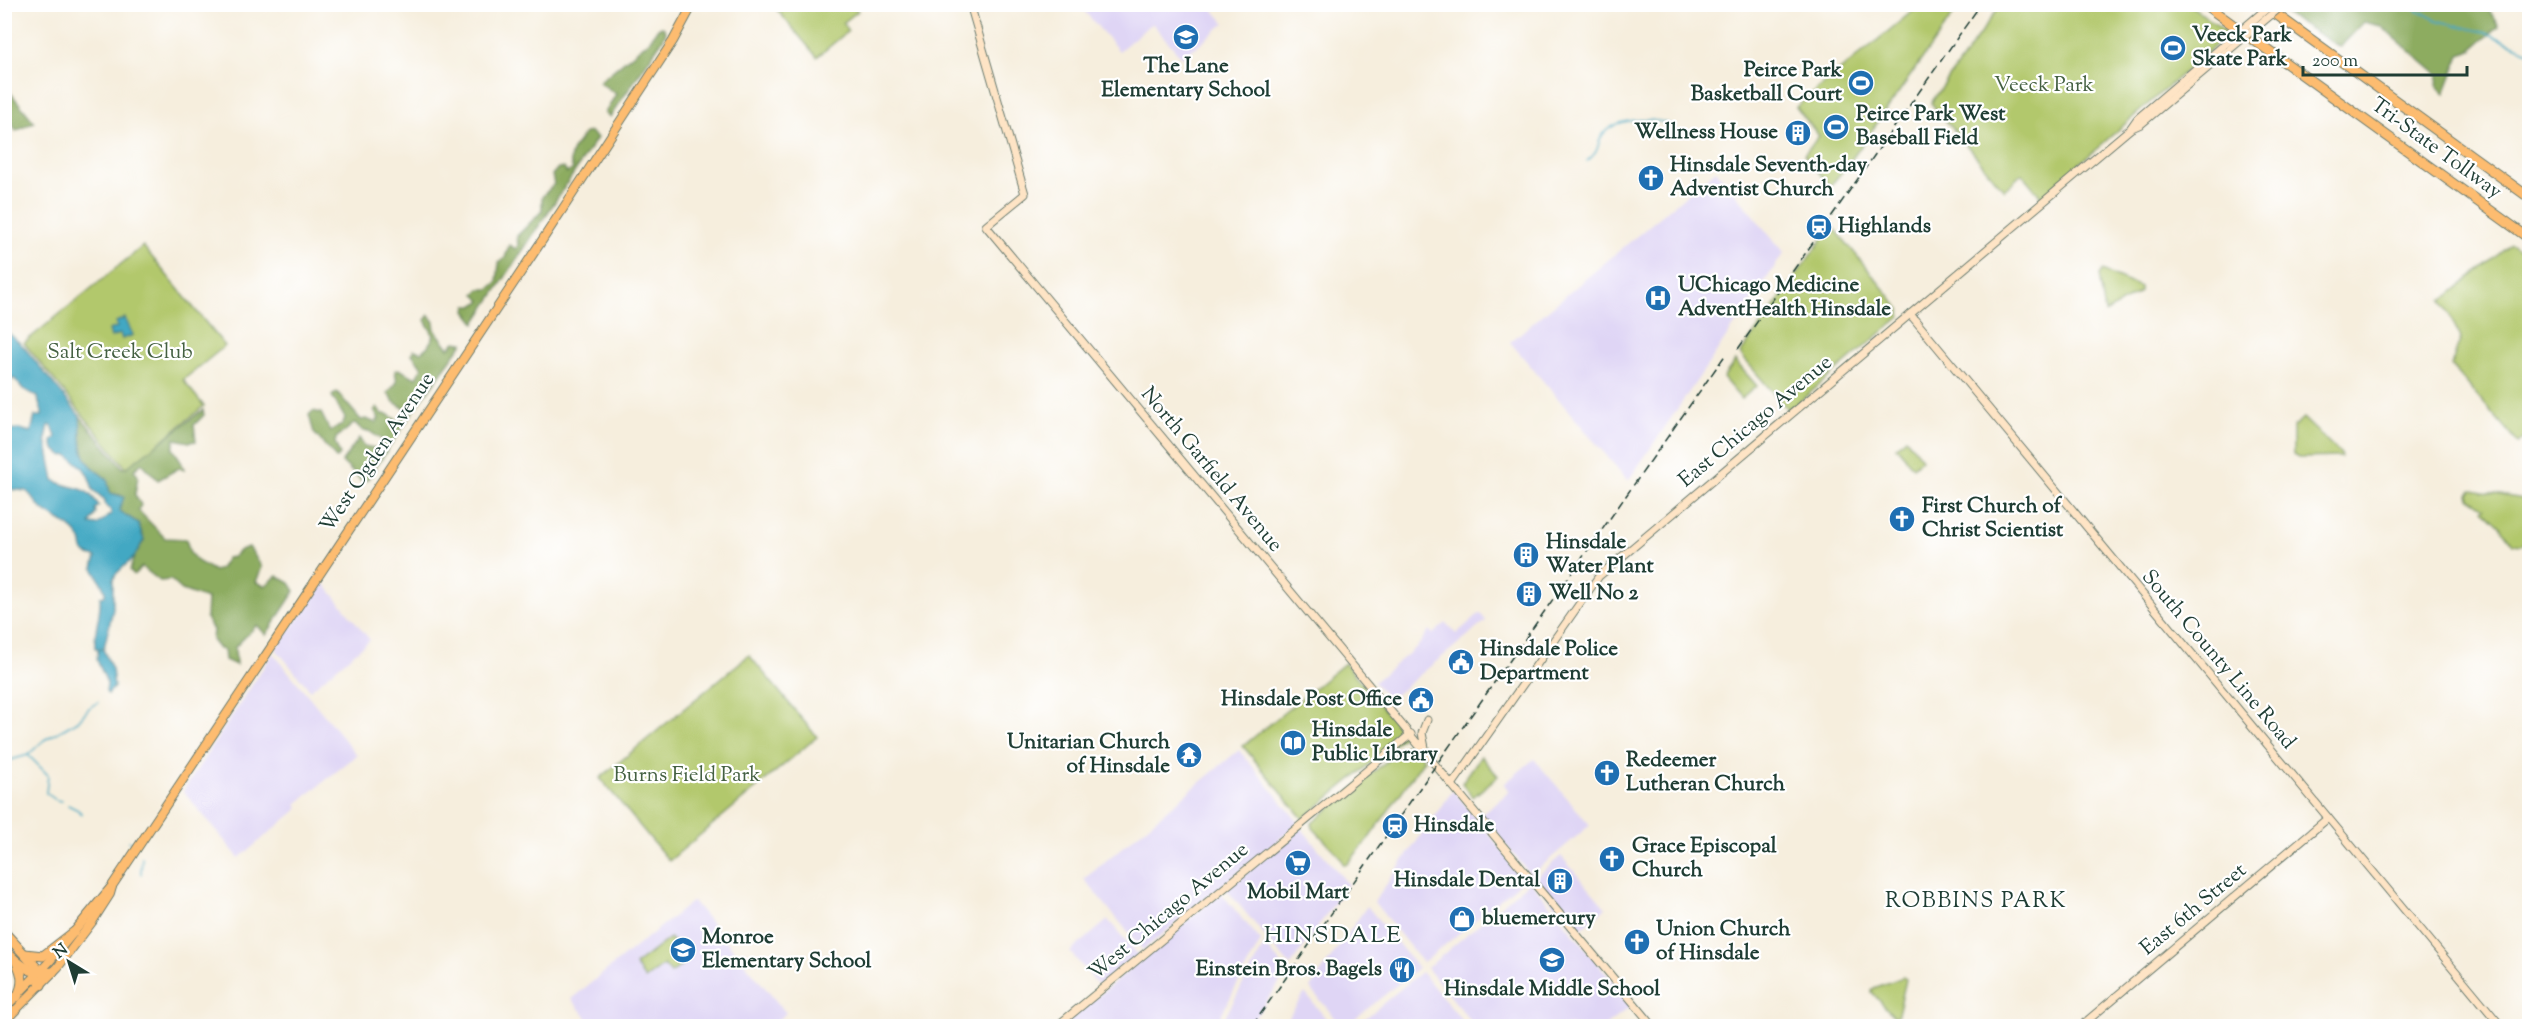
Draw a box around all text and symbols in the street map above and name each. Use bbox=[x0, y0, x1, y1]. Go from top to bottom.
place label: Veeck Park Skate Park bbox=[2192, 21, 2292, 75]
school or university icon: The Lane Elementary School bbox=[1171, 22, 1201, 52]
sports icon: Veeck Park Skate Park bbox=[2158, 33, 2188, 63]
scale bar bbox=[2303, 39, 2466, 77]
text: 200 m bbox=[2312, 49, 2358, 75]
place label: The Lane Elementary School bbox=[1101, 52, 1271, 106]
place label: Peirce Park Basketball Court bbox=[1691, 56, 1843, 110]
sports icon: Peirce Park Basketball Court bbox=[1846, 68, 1876, 98]
park label: Veeck Park bbox=[1994, 71, 2095, 101]
street label: Tri-State Tollway bbox=[2364, 91, 2508, 207]
place label: Peirce Park West Baseball Field bbox=[1856, 100, 2006, 154]
sports icon: Peirce Park West Baseball Field bbox=[1821, 112, 1851, 142]
place label: Wellness House bbox=[1634, 118, 1778, 148]
building icon: Wellness House bbox=[1783, 118, 1813, 148]
place label: Hinsdale Seventh-day Adventist Church bbox=[1670, 151, 1868, 205]
church icon: Hinsdale Seventh-day Adventist Church bbox=[1636, 163, 1666, 193]
station icon: Highlands bbox=[1804, 212, 1834, 242]
place label: Highlands bbox=[1838, 212, 1931, 242]
place label: UChicago Medicine AdventHealth Hinsdale bbox=[1678, 271, 1891, 325]
hospital icon: UChicago Medicine AdventHealth Hinsdale bbox=[1643, 283, 1673, 313]
park label: Salt Creek Club bbox=[47, 338, 193, 368]
street label: East Chicago Avenue bbox=[1673, 349, 1839, 495]
street label: West Ogden Avenue bbox=[313, 367, 443, 539]
street label: North Garfield Avenue bbox=[1133, 381, 1289, 559]
place label: First Church of Christ Scientist bbox=[1922, 492, 2064, 546]
church icon: First Church of Christ Scientist bbox=[1887, 504, 1917, 534]
place label: Hinsdale Water Plant bbox=[1546, 528, 1654, 582]
building icon: Hinsdale Water Plant bbox=[1511, 540, 1541, 570]
street label: South County Line Road bbox=[2134, 564, 2302, 757]
building icon: Well No 2 bbox=[1514, 579, 1544, 609]
place label: Well No 2 bbox=[1549, 579, 1639, 609]
place label: Hinsdale Police Department bbox=[1480, 635, 1618, 689]
public building icon: Hinsdale Police Department bbox=[1446, 647, 1476, 677]
place label: Hinsdale Post Office bbox=[1221, 685, 1402, 715]
public building icon: Hinsdale Post Office bbox=[1406, 685, 1436, 715]
place label: Hinsdale Public Library bbox=[1312, 716, 1439, 770]
place label: Unitarian Church of Hinsdale bbox=[1007, 728, 1171, 782]
library icon: Hinsdale Public Library bbox=[1278, 728, 1308, 758]
temple icon: Unitarian Church of Hinsdale bbox=[1174, 740, 1204, 770]
place label: Redeemer Lutheran Church bbox=[1626, 746, 1786, 800]
church icon: Redeemer Lutheran Church bbox=[1592, 758, 1622, 788]
park label: Burns Field Park bbox=[613, 761, 761, 791]
station icon: Hinsdale bbox=[1380, 811, 1410, 841]
place label: Hinsdale bbox=[1414, 811, 1494, 841]
place label: Grace Episcopal Church bbox=[1632, 832, 1777, 886]
street label: West Chicago Avenue bbox=[1082, 836, 1256, 988]
church icon: Grace Episcopal Church bbox=[1597, 844, 1627, 874]
supermarket icon: Mobil Mart bbox=[1283, 848, 1313, 878]
street label: East 6th Street bbox=[2134, 856, 2254, 964]
place label: Hinsdale Dental bbox=[1394, 866, 1540, 896]
building icon: Hinsdale Dental bbox=[1545, 866, 1575, 896]
place label: Mobil Mart bbox=[1247, 878, 1350, 908]
district label: ROBBINS PARK bbox=[1885, 886, 2067, 918]
shop icon: bluemercury bbox=[1447, 904, 1477, 934]
place label: bluemercury bbox=[1481, 904, 1596, 934]
place label: Union Church of Hinsdale bbox=[1656, 915, 1791, 969]
district label: HINSDALE bbox=[1264, 919, 1402, 953]
place label: Monroe Elementary School bbox=[702, 923, 872, 977]
church icon: Union Church of Hinsdale bbox=[1622, 927, 1652, 957]
north arrow bbox=[39, 932, 99, 992]
school or university icon: Monroe Elementary School bbox=[668, 935, 698, 965]
text: N bbox=[49, 939, 74, 965]
school or university icon: Hinsdale Middle School bbox=[1537, 945, 1567, 975]
place label: Einstein Bros. Bagels bbox=[1196, 955, 1382, 985]
restaurant icon: Einstein Bros. Bagels bbox=[1387, 955, 1417, 985]
place label: Hinsdale Middle School bbox=[1444, 975, 1660, 1005]

